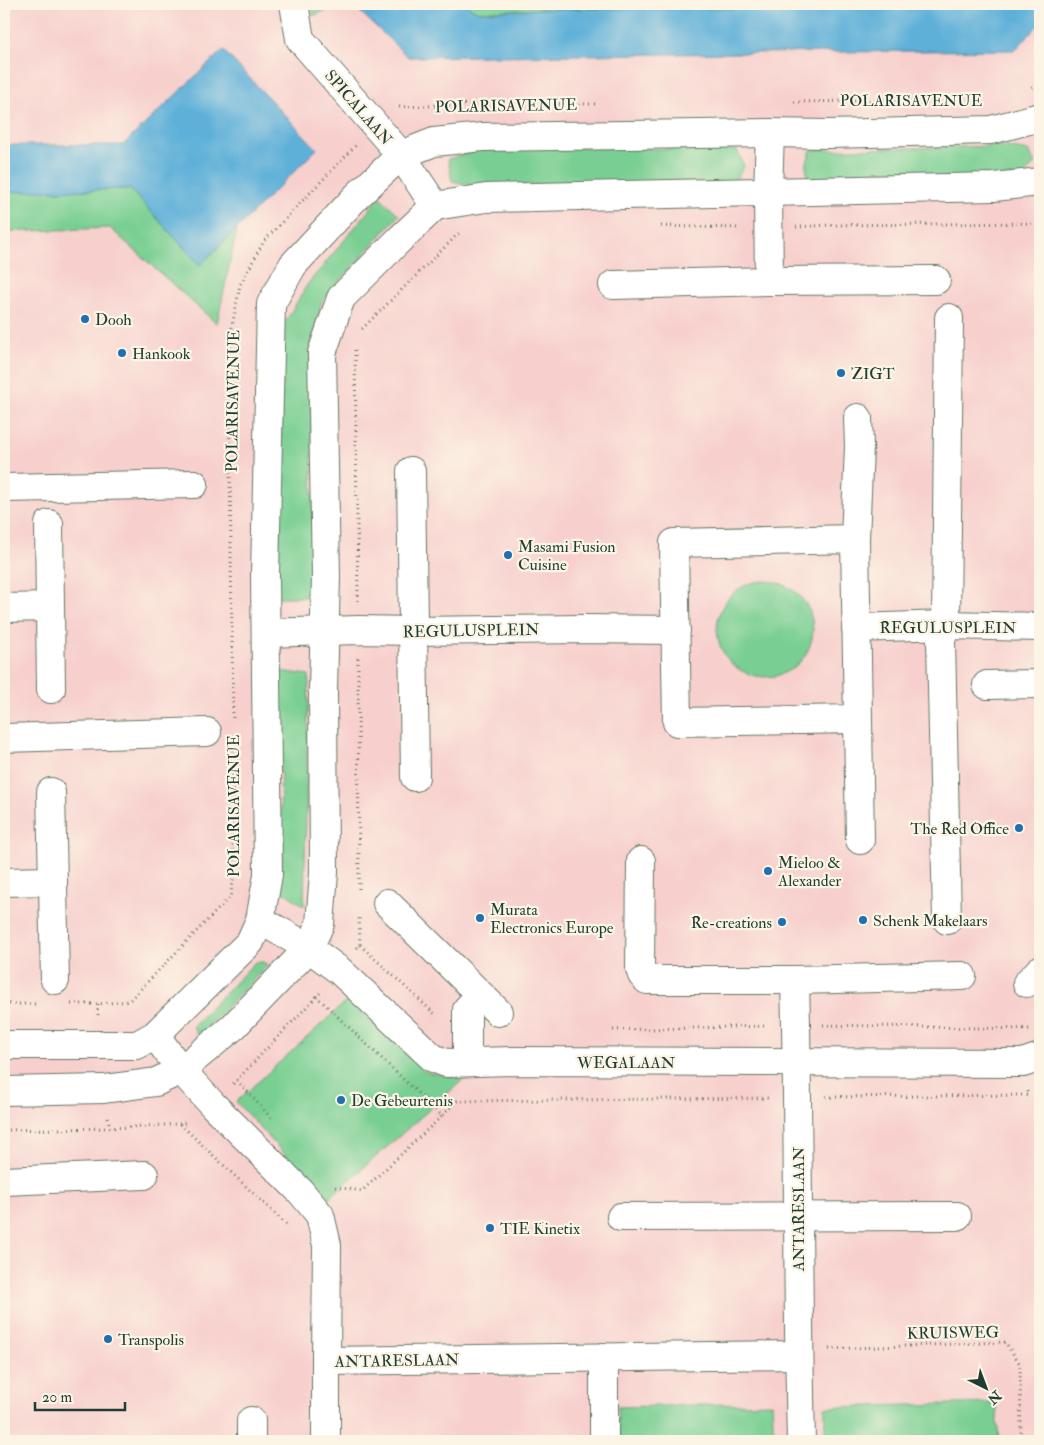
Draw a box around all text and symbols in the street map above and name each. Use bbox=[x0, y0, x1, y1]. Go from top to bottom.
street label: SPICALAAN bbox=[320, 66, 397, 150]
street label: POLARISAVENUE bbox=[840, 91, 982, 111]
street label: POLARISAVENUE bbox=[435, 95, 577, 117]
place label: Dooh bbox=[95, 310, 132, 330]
marker: Dooh bbox=[79, 313, 91, 325]
street label: POLARISAVENUE bbox=[222, 330, 244, 472]
place label: Hankook bbox=[132, 344, 191, 364]
marker: Hankook bbox=[116, 347, 128, 359]
place label: ZIGT bbox=[851, 364, 895, 384]
marker: ZIGT bbox=[835, 367, 847, 379]
place label: Masami Fusion Cuisine bbox=[518, 537, 616, 575]
marker: Masami Fusion Cuisine bbox=[502, 549, 514, 561]
street label: REGULUSPLEIN bbox=[880, 618, 1017, 638]
street label: REGULUSPLEIN bbox=[402, 620, 540, 642]
street label: POLARISAVENUE bbox=[224, 735, 244, 877]
place label: The Red Office bbox=[910, 819, 1009, 839]
marker: The Red Office bbox=[1013, 822, 1025, 834]
place label: Mieloo & Alexander bbox=[777, 853, 841, 891]
marker: Mieloo & Alexander bbox=[762, 865, 774, 877]
place label: Murata Electronics Europe bbox=[490, 900, 614, 939]
place label: Schenk Makelaars bbox=[873, 911, 987, 931]
marker: Murata Electronics Europe bbox=[474, 912, 486, 924]
place label: Re-creations bbox=[691, 913, 772, 933]
marker: Schenk Makelaars bbox=[857, 914, 869, 926]
marker: Re-creations bbox=[776, 916, 788, 928]
street label: WEGALAAN bbox=[576, 1053, 676, 1073]
place label: De Gebeurtenis bbox=[351, 1091, 453, 1111]
marker: De Gebeurtenis bbox=[335, 1094, 347, 1106]
street label: ANTARESLAAN bbox=[789, 1146, 809, 1272]
place label: TIE Kinetix bbox=[500, 1219, 580, 1239]
marker: TIE Kinetix bbox=[484, 1222, 496, 1234]
street label: KRUISWEG bbox=[907, 1322, 999, 1344]
place label: Transpolis bbox=[118, 1330, 184, 1351]
marker: Transpolis bbox=[102, 1333, 114, 1345]
street label: ANTARESLAAN bbox=[334, 1350, 460, 1372]
north arrow bbox=[962, 1362, 1012, 1412]
scale bar bbox=[35, 1380, 125, 1412]
text: N bbox=[984, 1386, 1005, 1408]
text: 20 m bbox=[42, 1388, 72, 1407]

